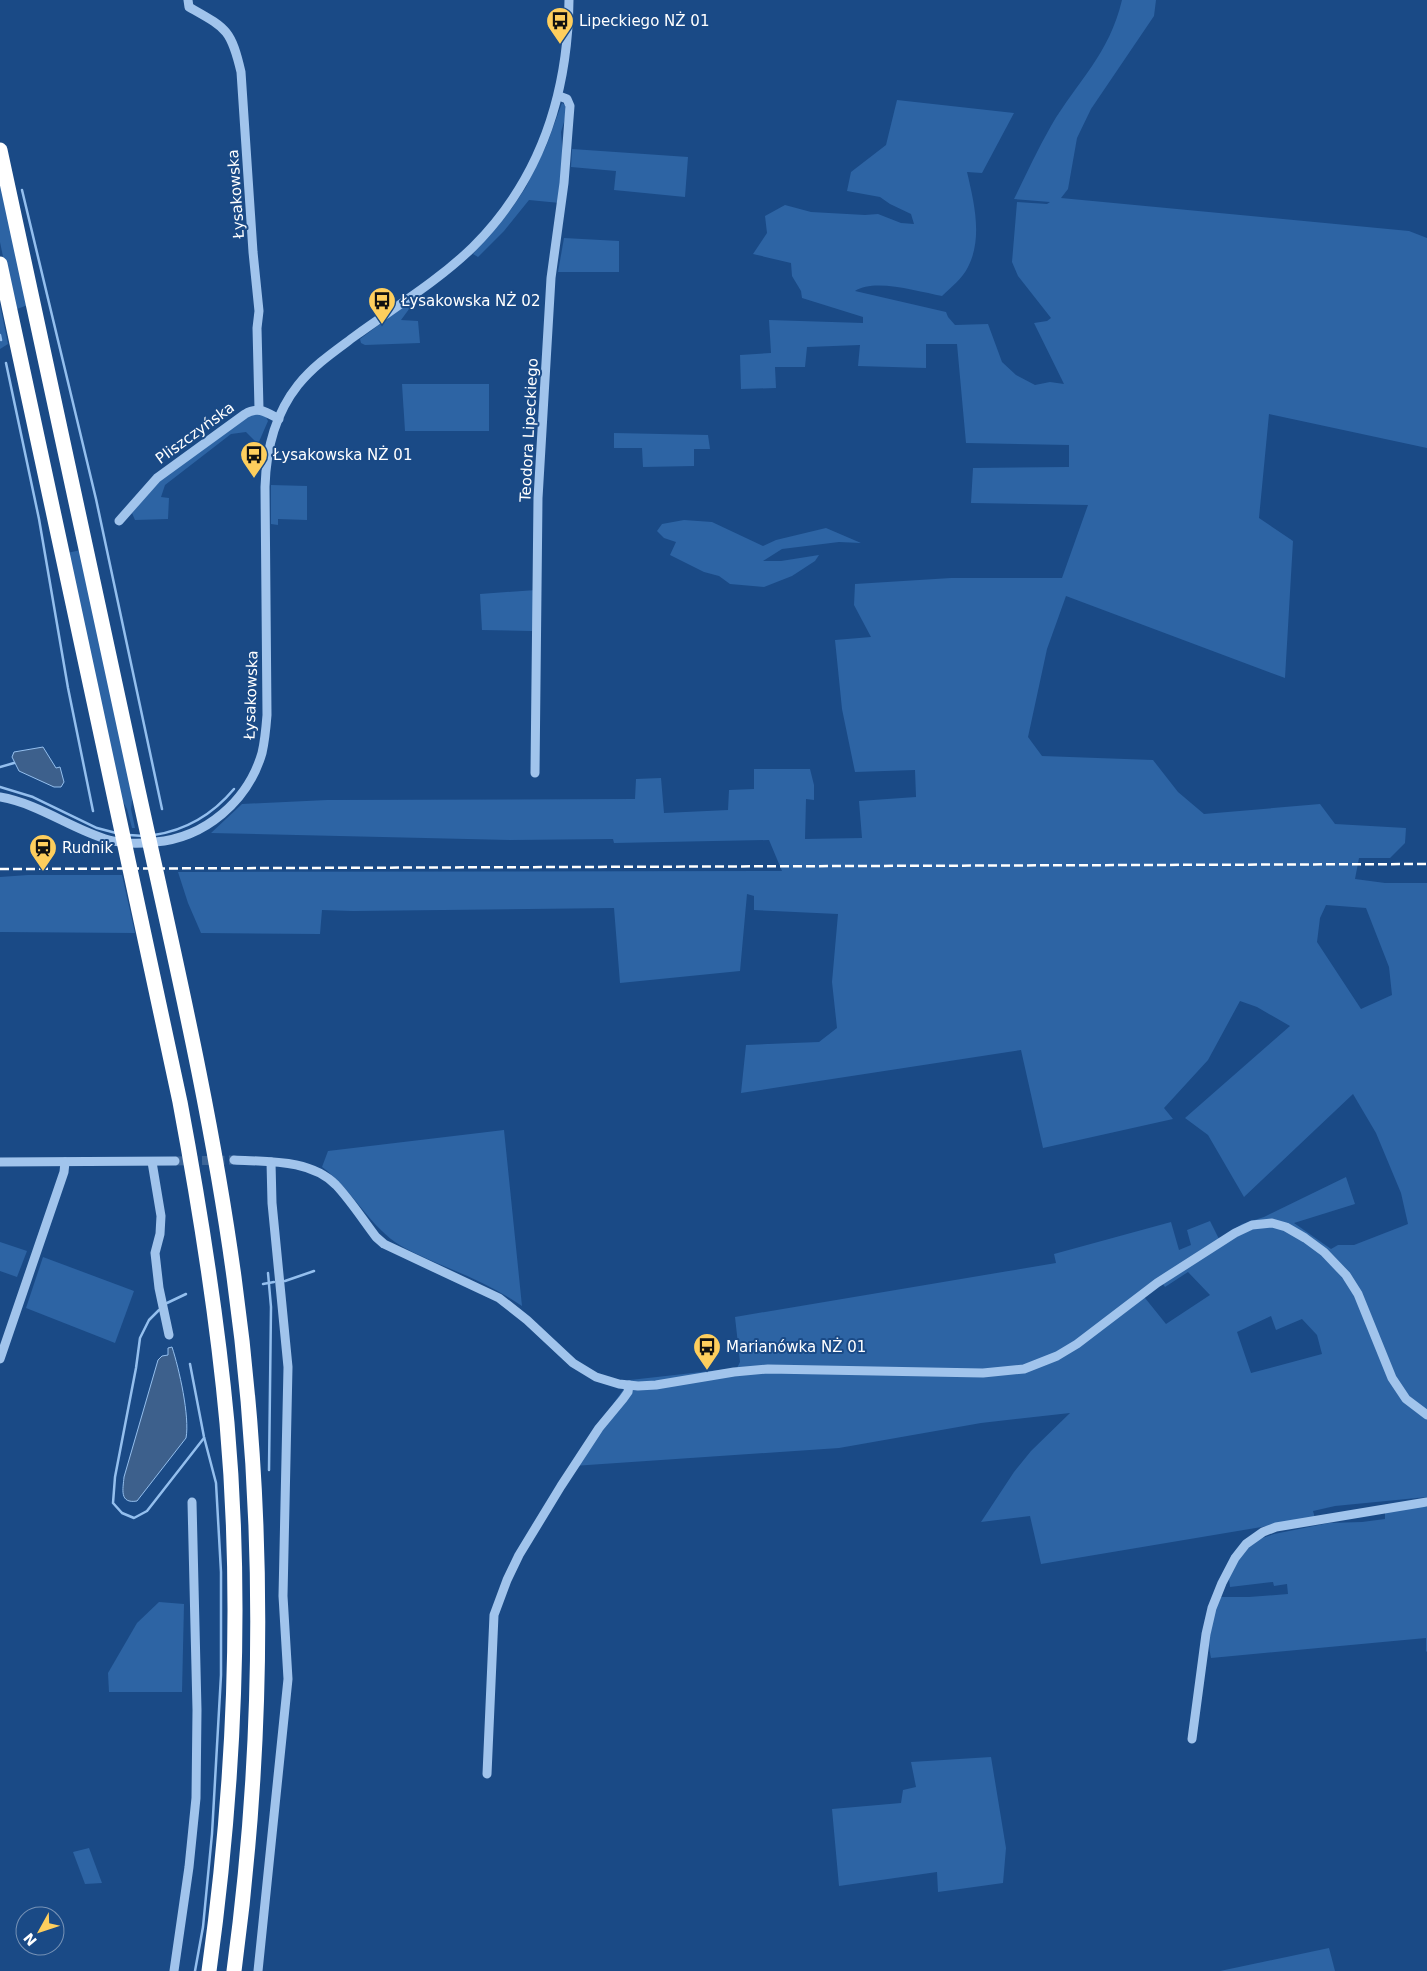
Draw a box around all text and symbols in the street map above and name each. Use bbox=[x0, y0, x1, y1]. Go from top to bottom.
bus stop icon: Lipeckiego NŻ 01 bbox=[545, 6, 575, 45]
place label: Lipeckiego NŻ 01 bbox=[579, 11, 709, 30]
street label: Łysakowska bbox=[224, 149, 248, 240]
bus stop icon: Łysakowska NŻ 02 bbox=[367, 286, 397, 325]
place label: Łysakowska NŻ 02 bbox=[400, 291, 540, 310]
street label: Teodora Lipeckiego bbox=[516, 358, 542, 503]
street label: Pliszczyńska bbox=[152, 398, 238, 468]
bus stop icon: Łysakowska NŻ 01 bbox=[239, 440, 269, 479]
place label: Łysakowska NŻ 01 bbox=[272, 445, 412, 464]
street label: Łysakowska bbox=[240, 650, 262, 741]
station icon: Rudnik bbox=[28, 833, 58, 872]
place label: Rudnik bbox=[62, 839, 113, 857]
bus stop icon: Marianówka NŻ 01 bbox=[692, 1332, 722, 1371]
place label: Marianówka NŻ 01 bbox=[726, 1337, 866, 1356]
north arrow bbox=[15, 1906, 65, 1956]
text: N bbox=[20, 1930, 40, 1949]

